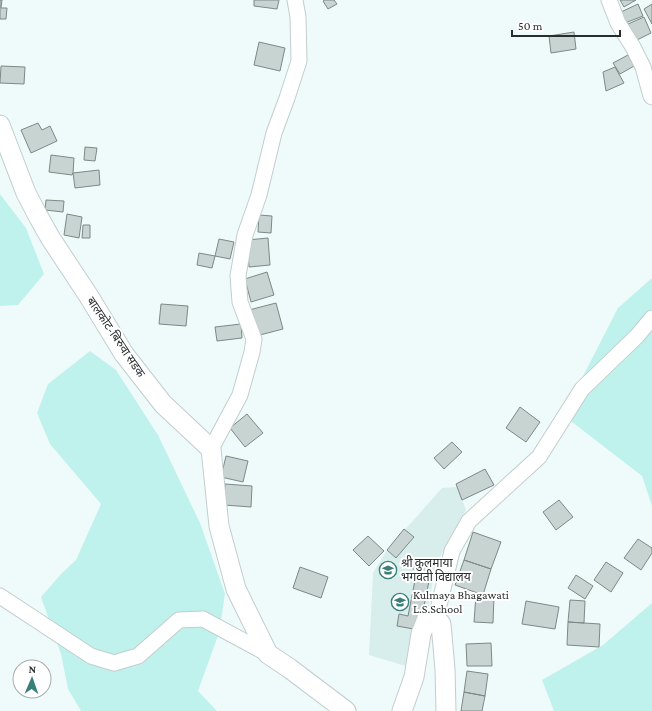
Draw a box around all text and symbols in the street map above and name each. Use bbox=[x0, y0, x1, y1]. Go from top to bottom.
scale bar bbox=[512, 12, 620, 38]
text: 50 m bbox=[518, 19, 543, 33]
street label: बालकोट-बिरुवा सडक bbox=[84, 294, 149, 380]
place label: श्री कुलमाया भगवती विद्यालय bbox=[401, 555, 472, 584]
school or university icon: श्री कुलमाया भगवती विद्यालय bbox=[378, 560, 398, 580]
place label: Kulmaya Bhagawati L.S.School bbox=[413, 588, 509, 616]
school or university icon: Kulmaya Bhagawati L.S.School bbox=[390, 592, 410, 612]
north arrow bbox=[12, 659, 52, 699]
text: N bbox=[28, 663, 37, 675]

